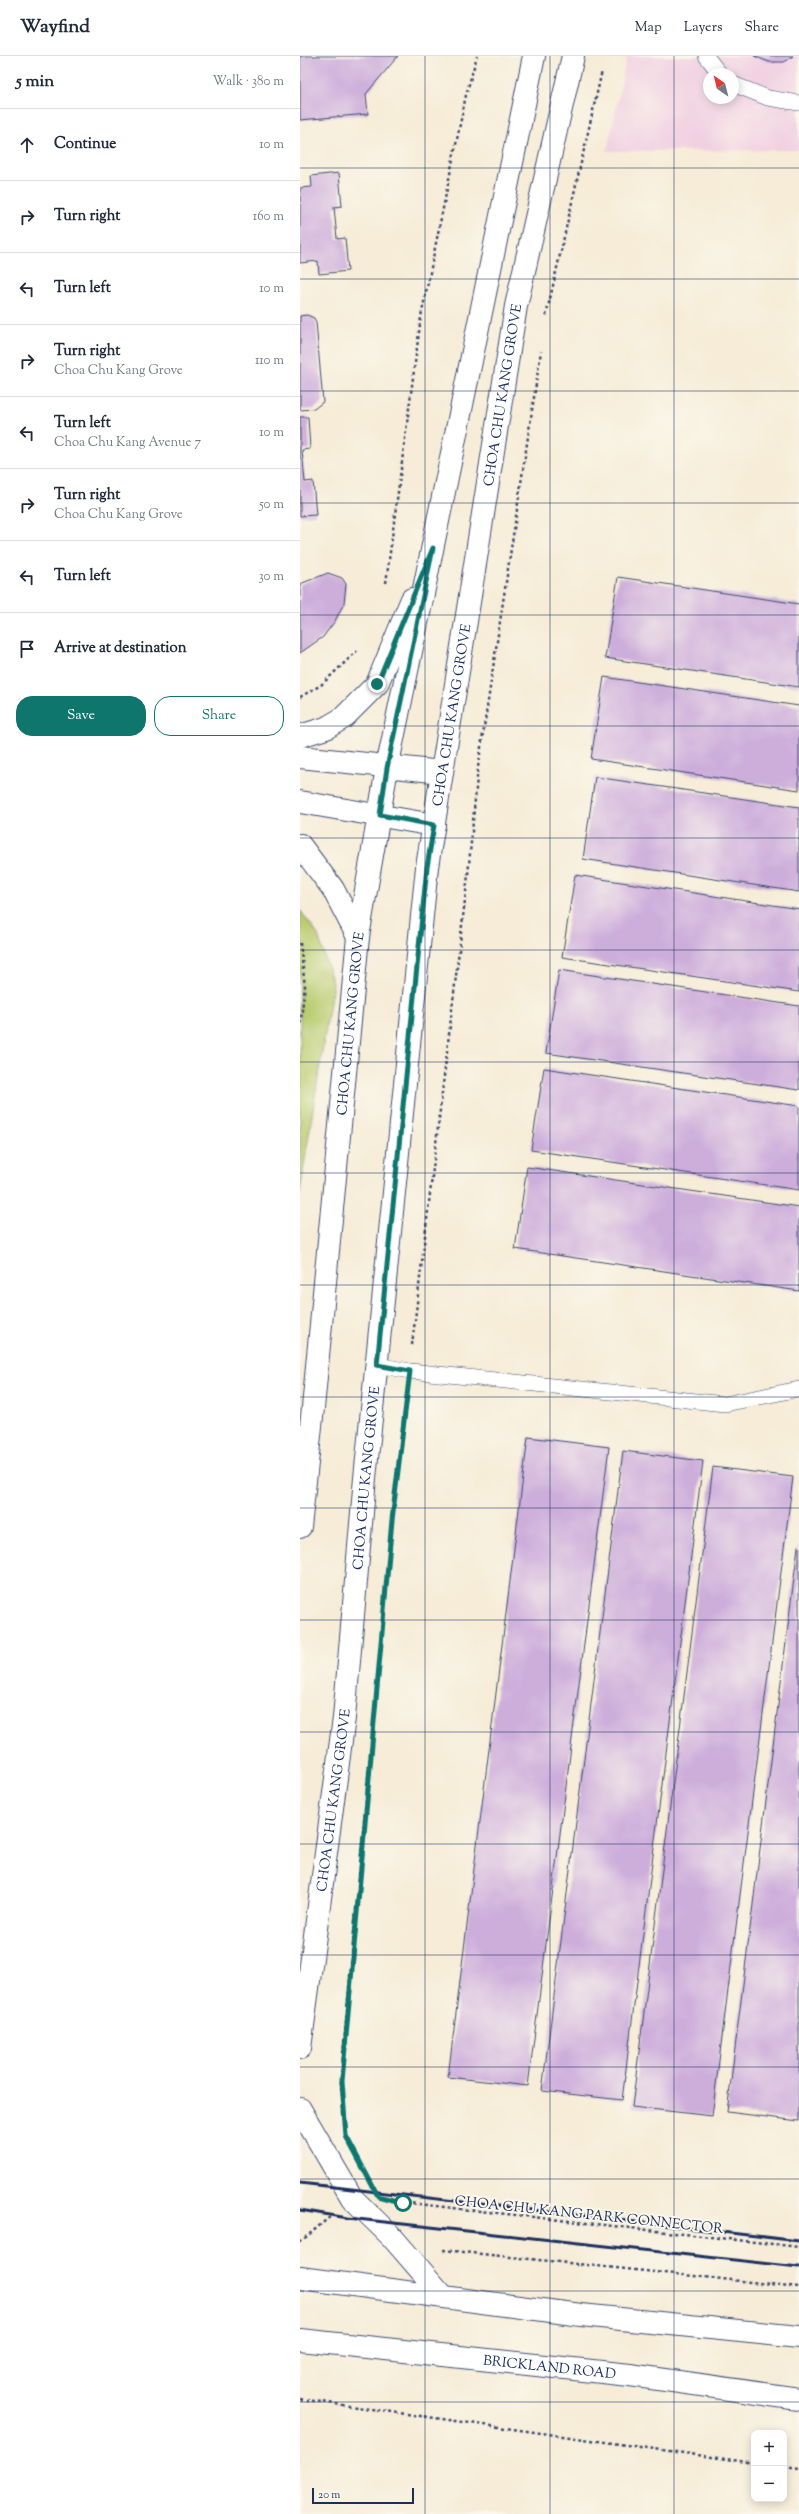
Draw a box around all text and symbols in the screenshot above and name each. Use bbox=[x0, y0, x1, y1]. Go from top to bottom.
text: Wayfind bbox=[20, 14, 90, 41]
text: Map bbox=[635, 18, 662, 38]
text: Layers bbox=[684, 18, 722, 38]
text: Share bbox=[744, 18, 779, 38]
north arrow bbox=[703, 68, 739, 104]
text: 5 min bbox=[16, 70, 54, 94]
text: Walk · 380 m bbox=[213, 73, 284, 91]
icon: ahead bbox=[16, 134, 38, 156]
text: Continue bbox=[54, 134, 116, 155]
text: 10 m bbox=[259, 136, 284, 154]
icon: right bbox=[16, 206, 38, 228]
text: Turn right bbox=[54, 206, 120, 227]
text: 160 m bbox=[253, 208, 284, 226]
icon: left bbox=[16, 278, 38, 300]
text: Turn left bbox=[54, 278, 111, 299]
text: 10 m bbox=[259, 280, 284, 298]
street label: CHOA CHU KANG GROVE bbox=[480, 302, 528, 488]
text: Turn right bbox=[54, 341, 120, 362]
icon: right bbox=[16, 350, 38, 372]
text: 110 m bbox=[255, 352, 284, 370]
text: Choa Chu Kang Grove bbox=[54, 362, 183, 380]
text: Turn left bbox=[54, 413, 111, 434]
icon: left bbox=[16, 422, 38, 444]
text: 10 m bbox=[259, 424, 284, 442]
text: Choa Chu Kang Avenue 7 bbox=[54, 434, 201, 452]
text: Turn right bbox=[54, 485, 120, 506]
icon: right bbox=[16, 494, 38, 516]
text: 50 m bbox=[259, 496, 284, 514]
text: Choa Chu Kang Grove bbox=[54, 506, 183, 524]
icon: left bbox=[16, 566, 38, 588]
text: Turn left bbox=[54, 566, 111, 587]
text: 30 m bbox=[258, 568, 284, 586]
street label: CHOA CHU KANG GROVE bbox=[429, 622, 478, 808]
icon: arrive bbox=[16, 638, 38, 660]
text: Arrive at destination bbox=[54, 638, 187, 659]
route end bbox=[368, 675, 386, 693]
button: Save bbox=[16, 696, 146, 736]
button: Share bbox=[154, 696, 284, 736]
street label: CHOA CHU KANG GROVE bbox=[333, 930, 371, 1116]
street label: CHOA CHU KANG GROVE bbox=[349, 1385, 386, 1571]
street label: CHOA CHU KANG GROVE bbox=[313, 1708, 357, 1893]
street label: CHOA CHU KANG PARK CONNECTOR bbox=[454, 2192, 724, 2240]
route start bbox=[394, 2194, 412, 2212]
street label: BRICKLAND ROAD bbox=[482, 2351, 617, 2385]
map controls bbox=[751, 2430, 787, 2502]
button: + bbox=[751, 2430, 787, 2466]
button: − bbox=[751, 2466, 787, 2502]
scale bar bbox=[312, 2486, 414, 2505]
text: 20 m bbox=[318, 2487, 340, 2503]

